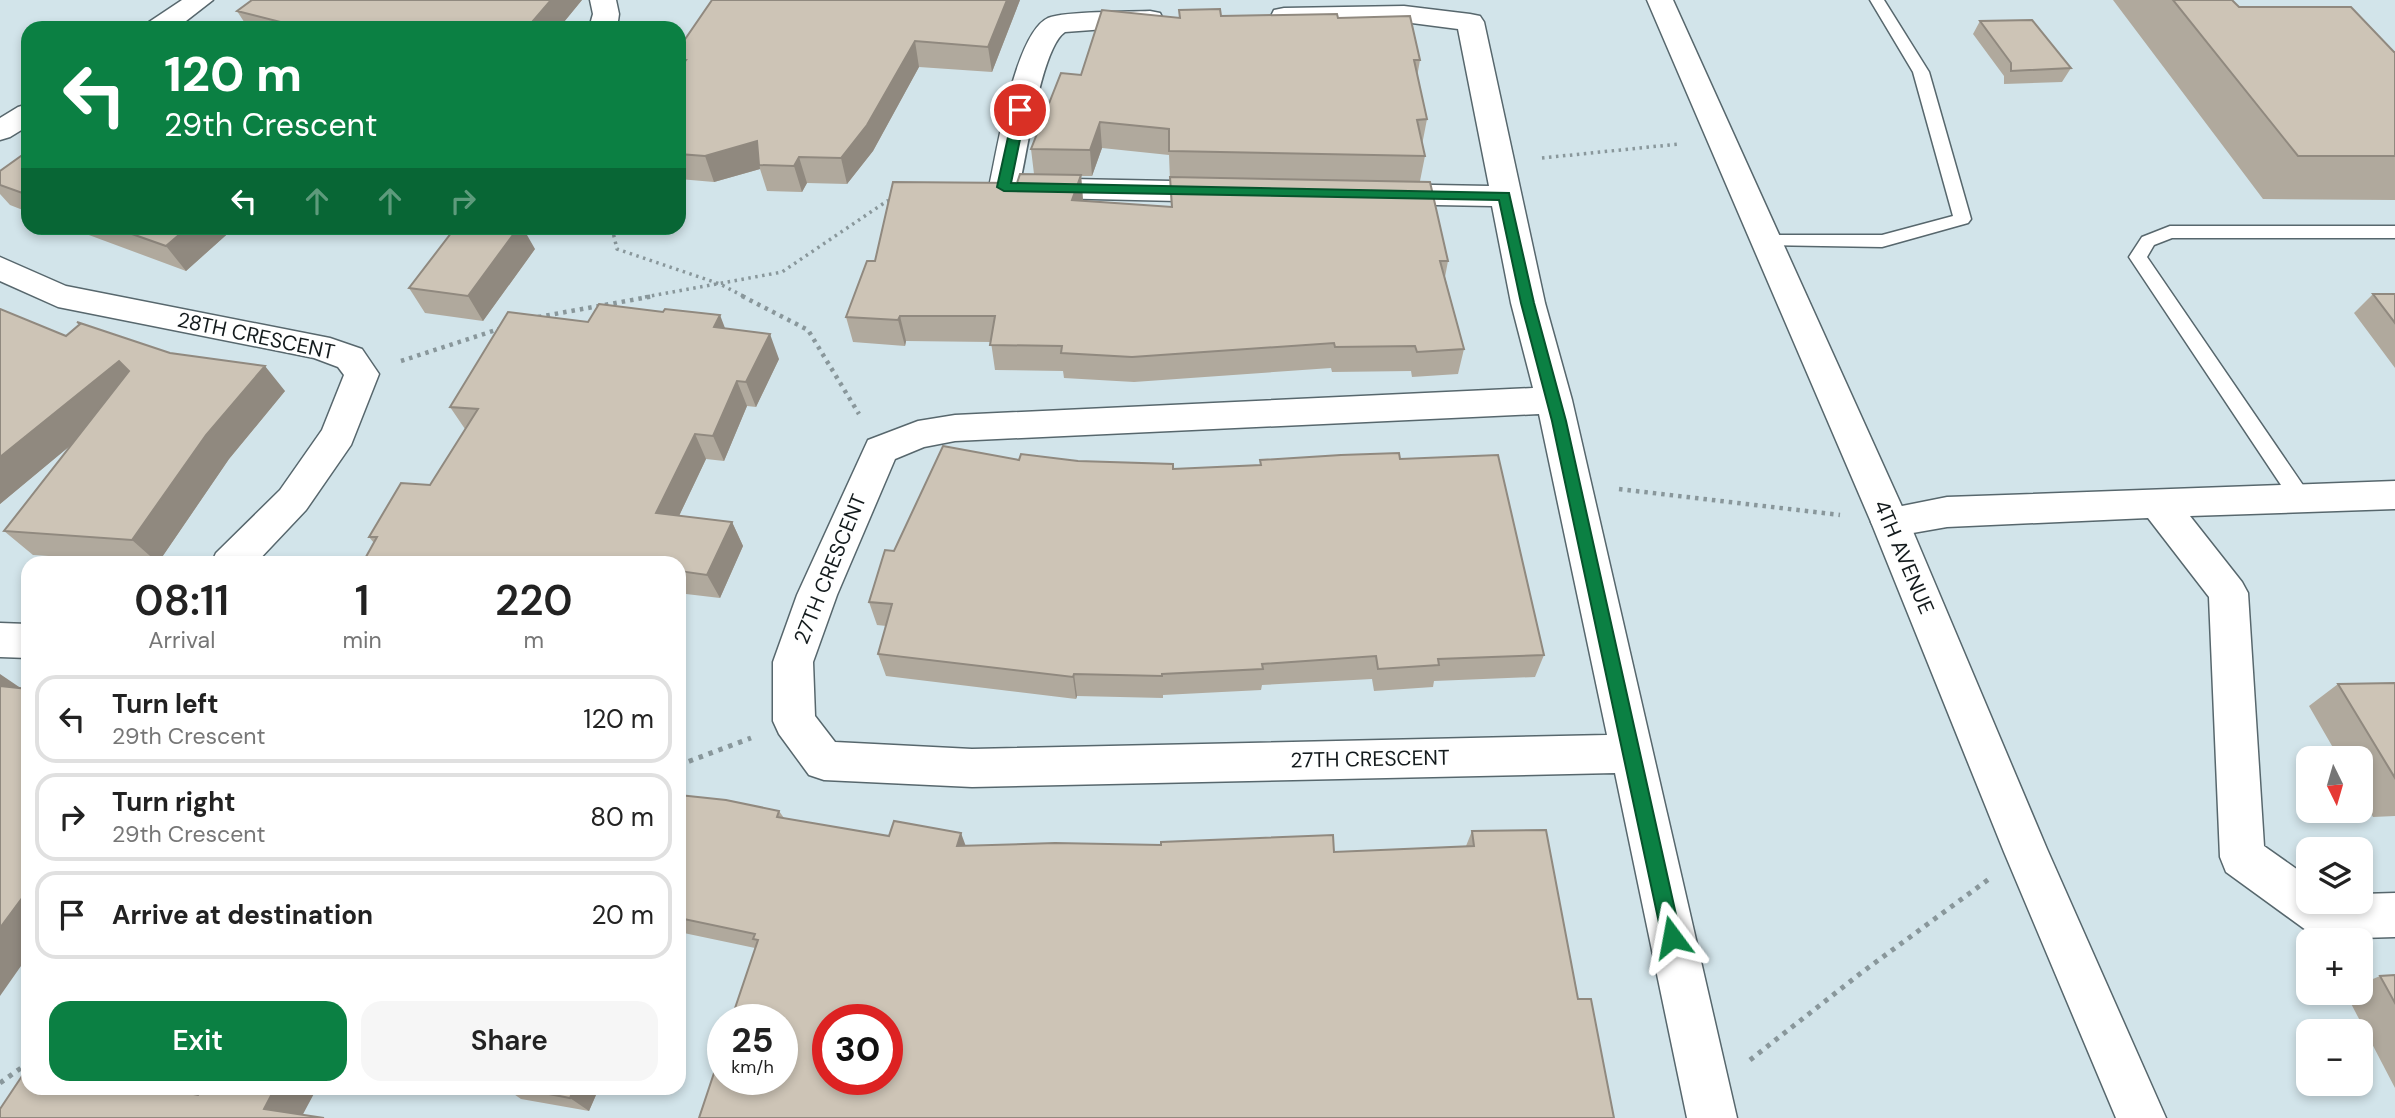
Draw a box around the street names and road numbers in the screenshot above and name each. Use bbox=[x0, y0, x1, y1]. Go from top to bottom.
street label: 28TH CRESCENT bbox=[175, 306, 337, 366]
street label: 27TH CRESCENT bbox=[787, 490, 873, 648]
street label: 4TH AVENUE bbox=[1867, 496, 1941, 618]
street label: 27TH CRESCENT bbox=[1290, 744, 1450, 774]

